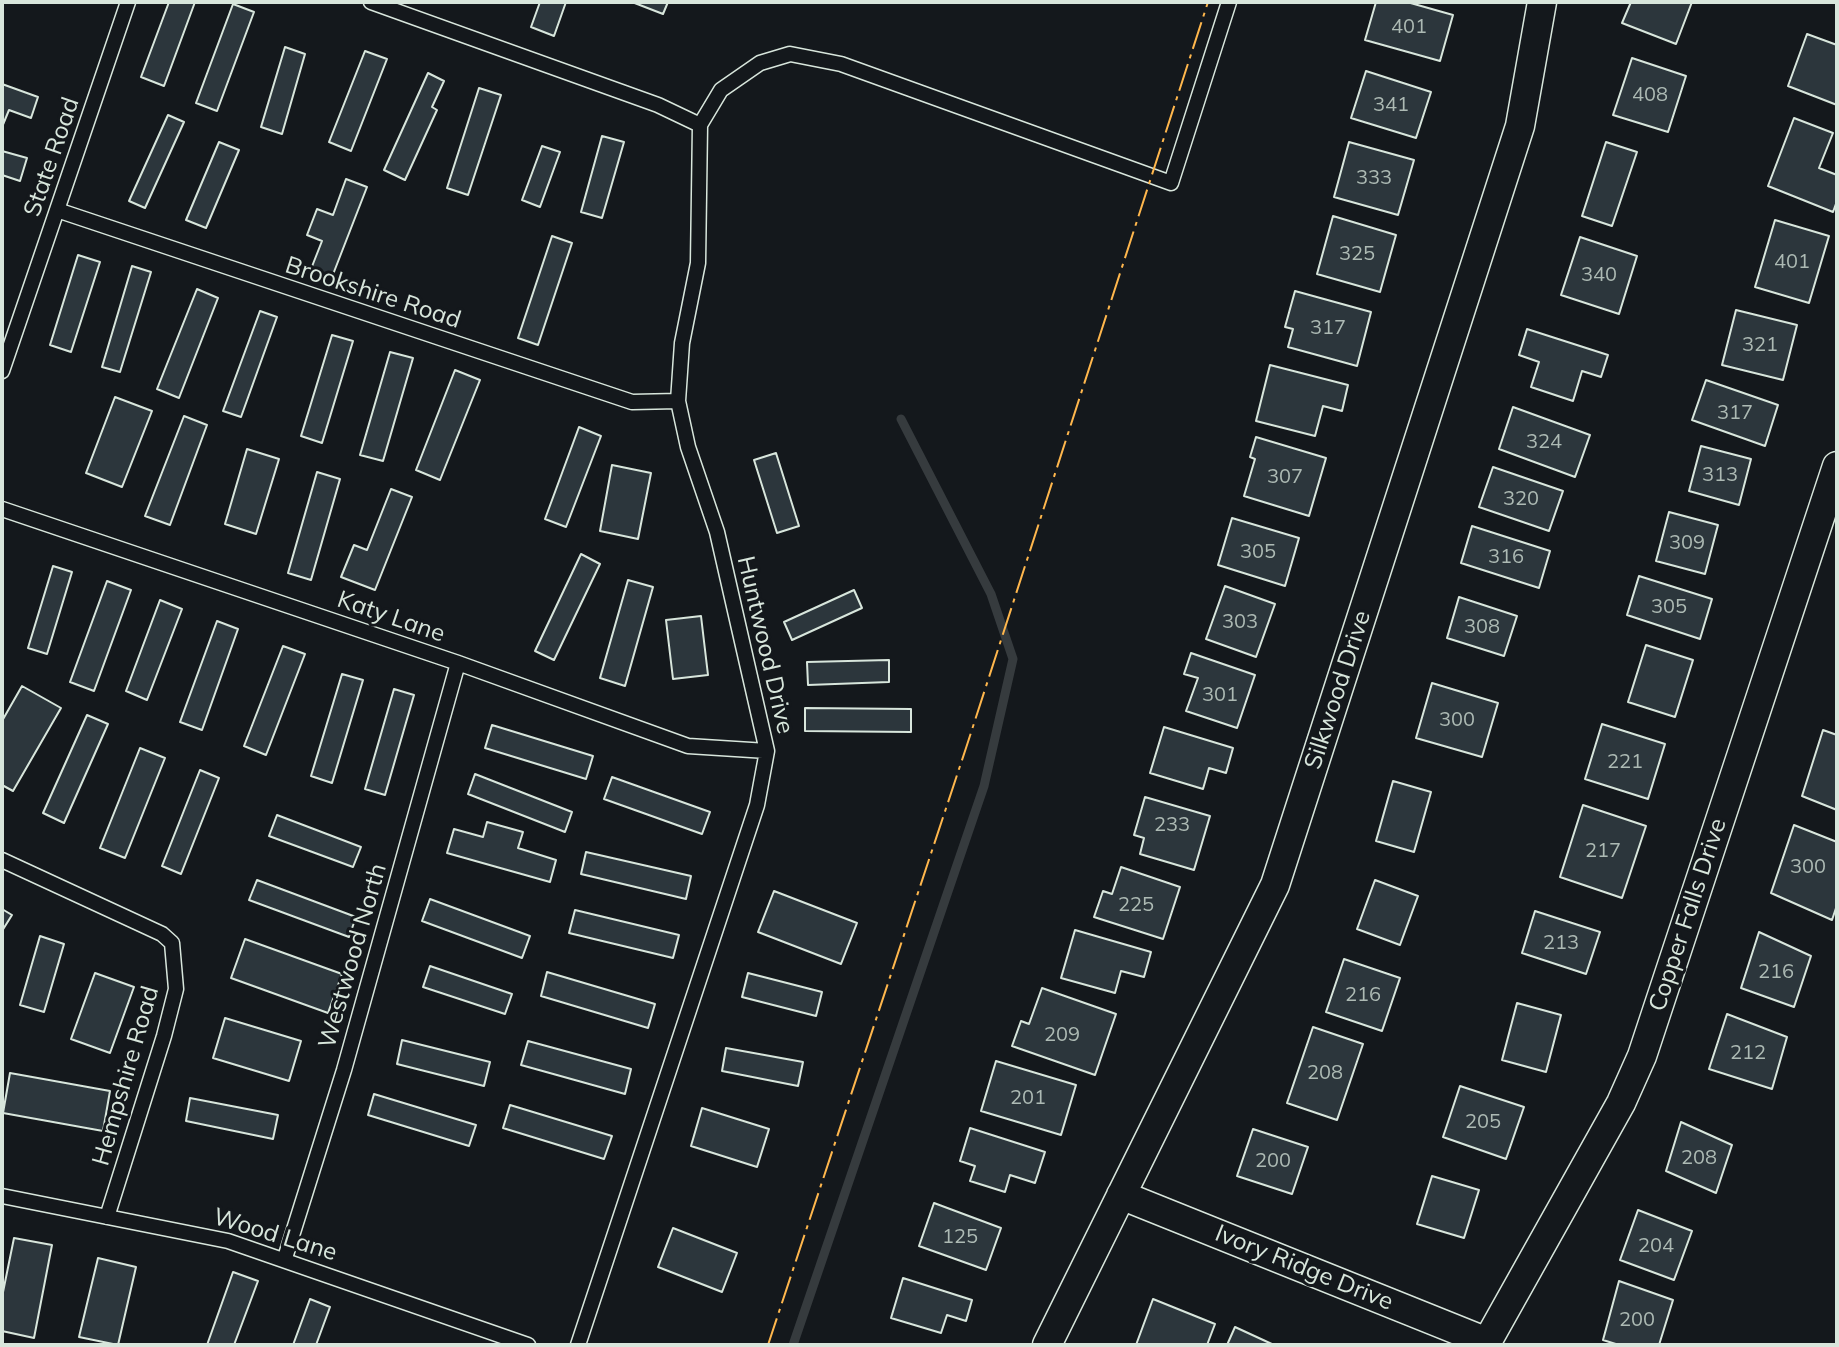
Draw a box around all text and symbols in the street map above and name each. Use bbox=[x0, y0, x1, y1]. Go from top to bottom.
house number: 401 bbox=[1391, 15, 1427, 39]
house number: 408 bbox=[1632, 83, 1668, 107]
house number: 341 bbox=[1373, 93, 1409, 117]
street label: State Road bbox=[18, 94, 86, 220]
house number: 333 bbox=[1356, 166, 1392, 190]
house number: 325 bbox=[1339, 242, 1375, 266]
house number: 401 bbox=[1774, 250, 1810, 274]
street label: Brookshire Road bbox=[282, 251, 464, 335]
house number: 340 bbox=[1581, 263, 1617, 287]
house number: 317 bbox=[1310, 316, 1346, 340]
house number: 321 bbox=[1742, 333, 1778, 357]
house number: 317 bbox=[1717, 401, 1753, 425]
house number: 324 bbox=[1526, 430, 1562, 454]
house number: 313 bbox=[1702, 463, 1738, 487]
house number: 307 bbox=[1267, 465, 1303, 489]
house number: 320 bbox=[1503, 487, 1539, 511]
house number: 309 bbox=[1669, 531, 1705, 555]
house number: 305 bbox=[1240, 540, 1276, 564]
house number: 316 bbox=[1488, 545, 1524, 569]
street label: Huntwood Drive bbox=[731, 553, 799, 737]
street label: Katy Lane bbox=[333, 585, 449, 649]
house number: 305 bbox=[1651, 595, 1687, 619]
street label: Silkwood Drive bbox=[1299, 607, 1377, 773]
house number: 303 bbox=[1222, 610, 1258, 634]
house number: 308 bbox=[1464, 615, 1500, 639]
house number: 301 bbox=[1202, 683, 1238, 707]
house number: 300 bbox=[1439, 708, 1475, 732]
house number: 221 bbox=[1607, 750, 1643, 774]
house number: 233 bbox=[1154, 813, 1190, 837]
street label: Copper Falls Drive bbox=[1643, 815, 1733, 1015]
house number: 217 bbox=[1585, 839, 1621, 863]
house number: 300 bbox=[1790, 855, 1826, 879]
street label: Westwood North bbox=[313, 860, 393, 1052]
house number: 225 bbox=[1118, 893, 1154, 917]
house number: 213 bbox=[1543, 931, 1579, 955]
house number: 216 bbox=[1758, 960, 1794, 984]
street label: Hempshire Road bbox=[87, 983, 165, 1169]
house number: 216 bbox=[1345, 983, 1381, 1007]
house number: 209 bbox=[1044, 1023, 1080, 1047]
house number: 212 bbox=[1730, 1041, 1766, 1065]
house number: 208 bbox=[1307, 1061, 1343, 1085]
house number: 201 bbox=[1010, 1086, 1046, 1110]
house number: 205 bbox=[1465, 1110, 1501, 1134]
house number: 208 bbox=[1681, 1146, 1717, 1170]
house number: 200 bbox=[1255, 1149, 1291, 1173]
street label: Wood Lane bbox=[210, 1203, 340, 1267]
street label: Ivory Ridge Drive bbox=[1211, 1219, 1397, 1317]
house number: 125 bbox=[942, 1225, 978, 1249]
house number: 204 bbox=[1638, 1234, 1674, 1258]
house number: 200 bbox=[1619, 1308, 1655, 1332]

